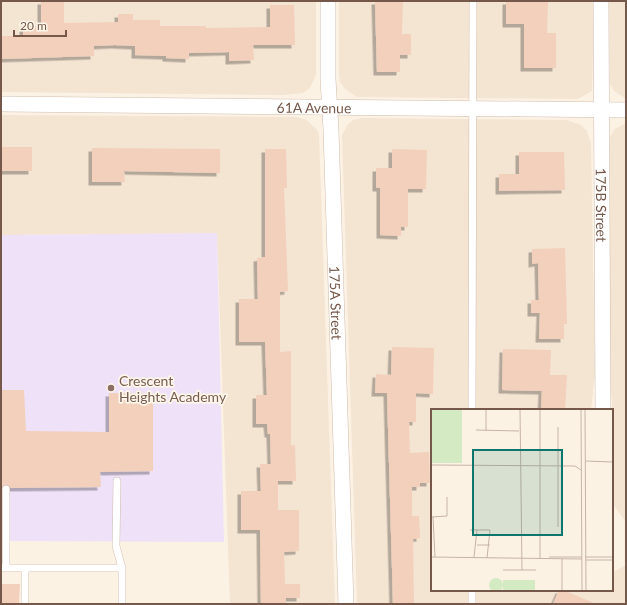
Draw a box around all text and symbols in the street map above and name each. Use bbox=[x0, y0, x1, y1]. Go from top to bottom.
scale bar bbox=[14, 12, 66, 38]
text: 20 m bbox=[20, 18, 47, 33]
street label: 61A Avenue bbox=[277, 98, 351, 116]
street label: 175B Street bbox=[593, 168, 611, 242]
street label: 175A Street bbox=[327, 266, 346, 340]
place label: Crescent Heights Academy bbox=[119, 372, 227, 405]
marker: Crescent Heights Academy bbox=[106, 383, 116, 393]
inset map bbox=[431, 409, 613, 591]

